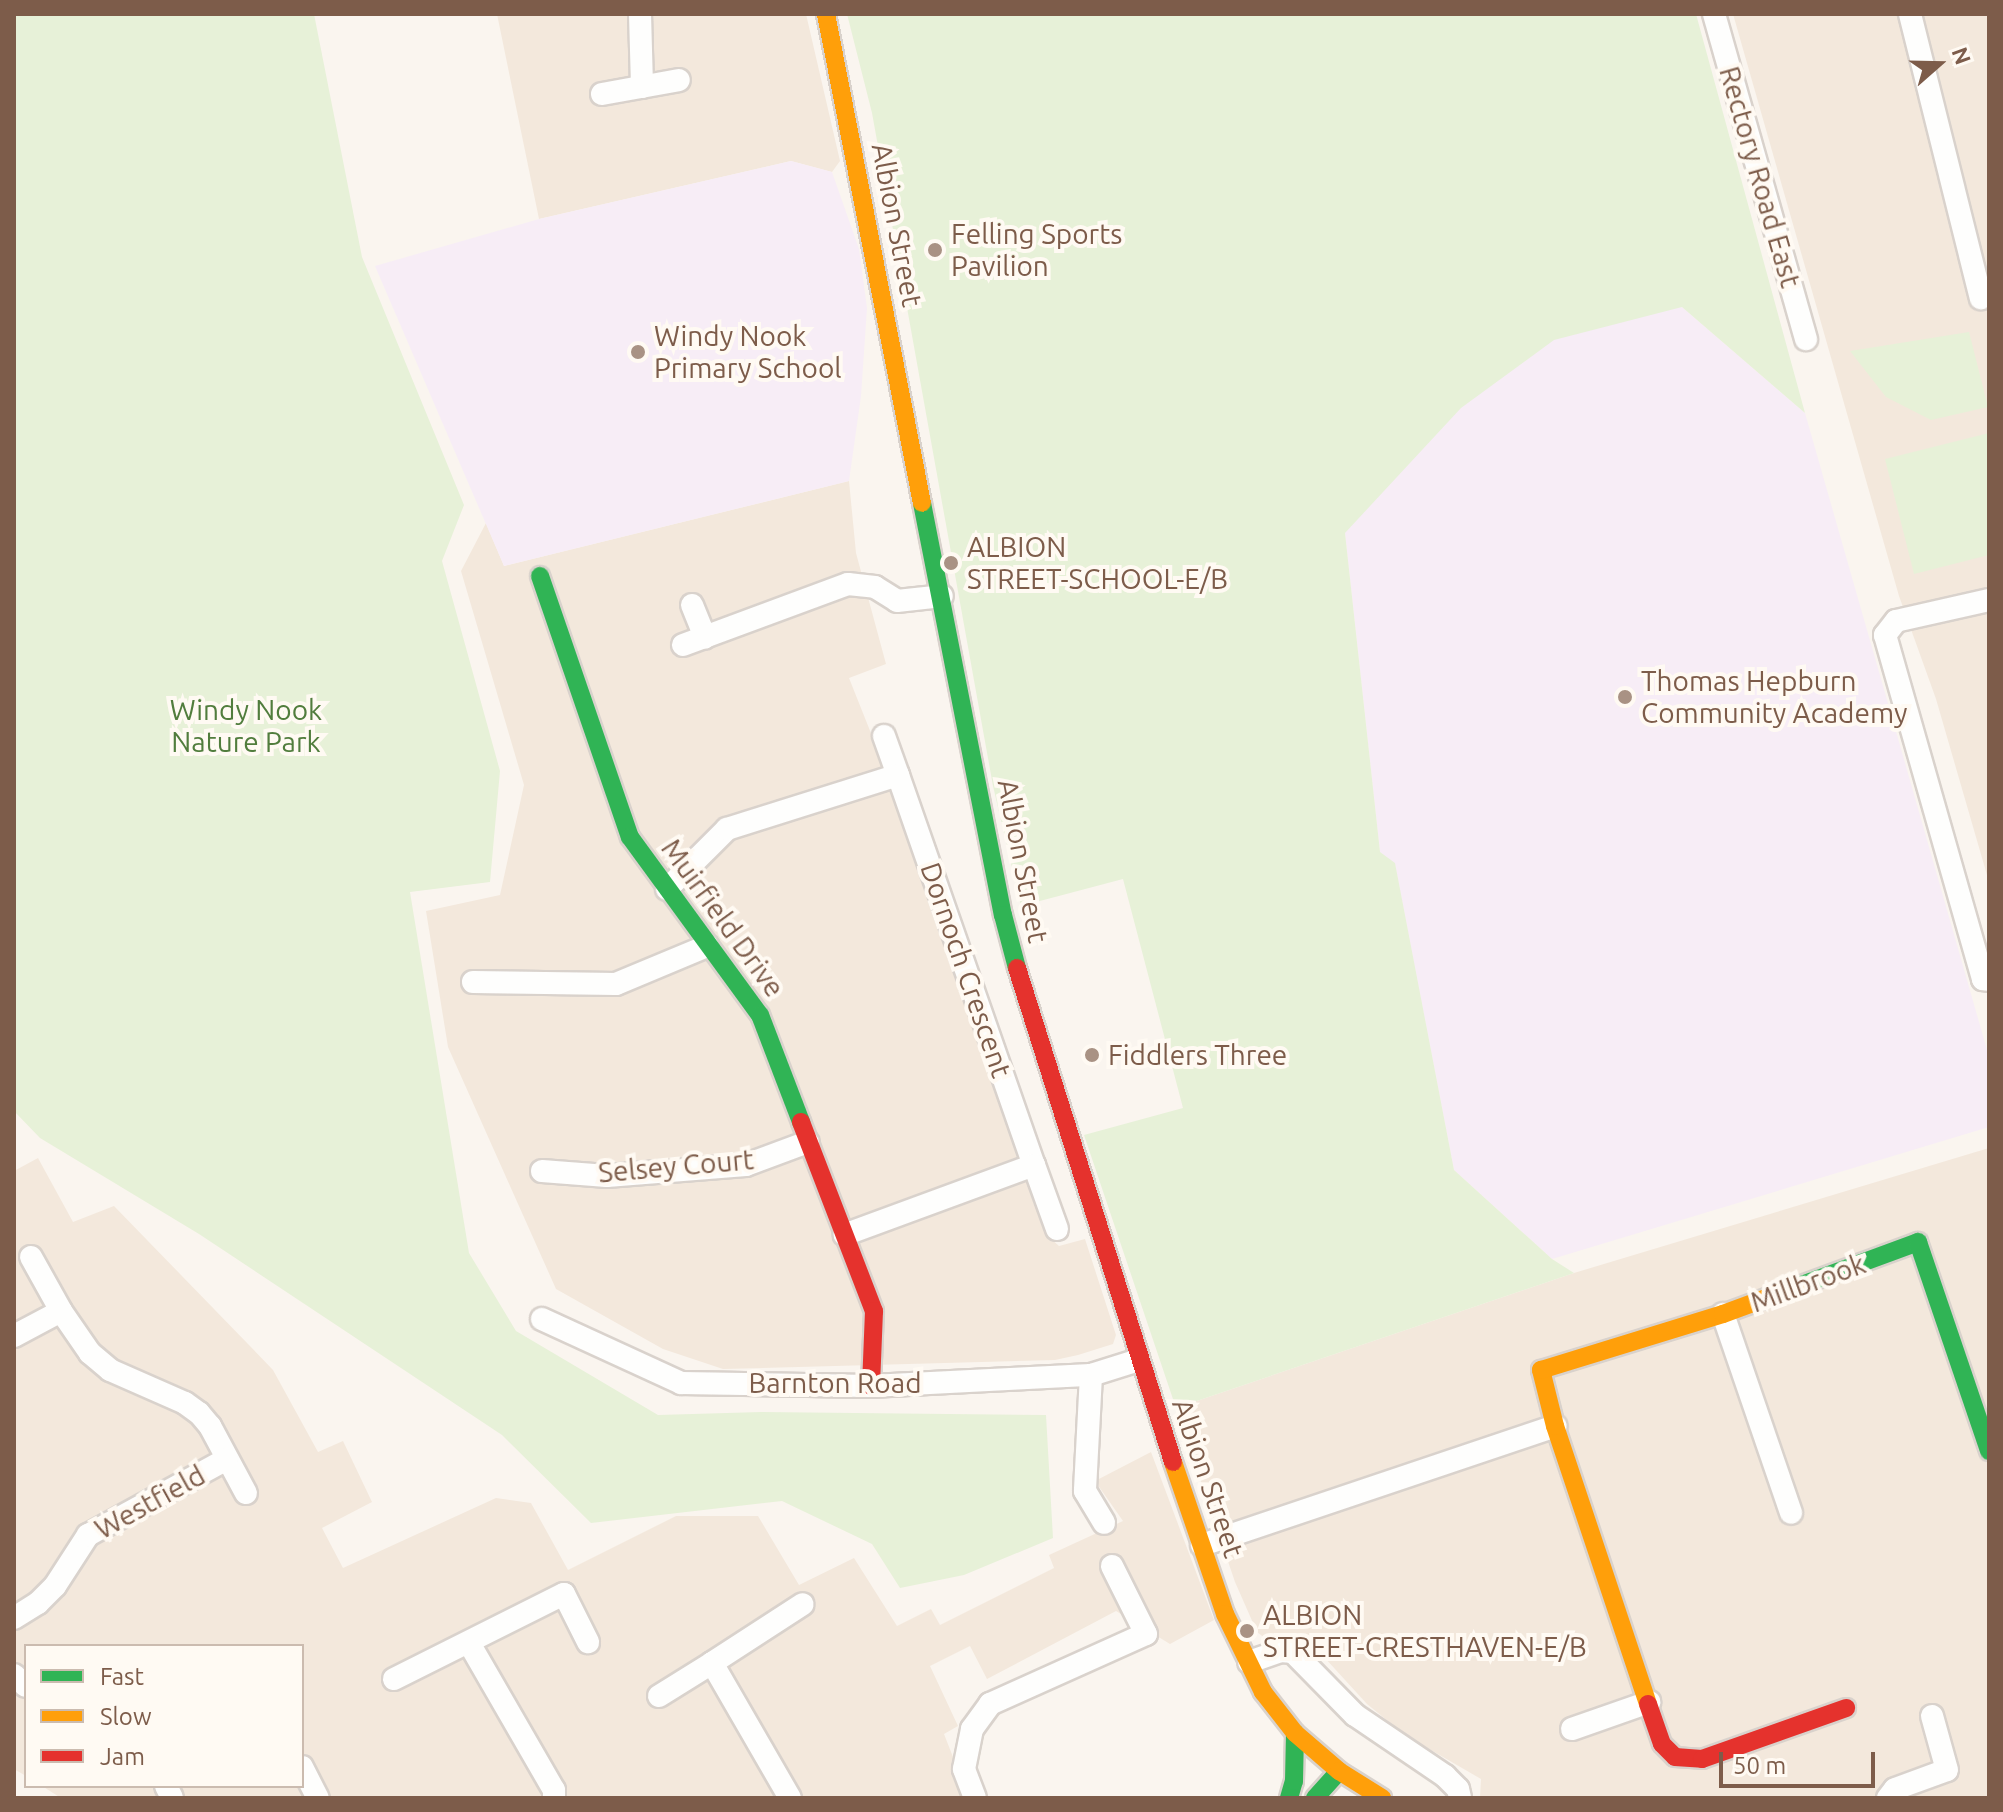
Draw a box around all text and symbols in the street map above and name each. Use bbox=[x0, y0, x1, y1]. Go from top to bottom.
north arrow bbox=[1899, 24, 1979, 104]
text: N bbox=[1947, 44, 1977, 68]
street label: Rectory Road East bbox=[1712, 63, 1808, 291]
street label: Albion Street bbox=[865, 140, 929, 310]
place label: Felling Sports Pavilion bbox=[951, 217, 1122, 283]
marker: Felling Sports Pavilion bbox=[926, 241, 944, 259]
place label: Windy Nook Primary School bbox=[654, 319, 842, 385]
marker: Windy Nook Primary School bbox=[629, 343, 647, 361]
place label: ALBION STREET-SCHOOL-E/B bbox=[967, 530, 1228, 596]
marker: ALBION STREET-SCHOOL-E/B bbox=[942, 554, 960, 572]
place label: Thomas Hepburn Community Academy bbox=[1641, 664, 1908, 730]
marker: Thomas Hepburn Community Academy bbox=[1616, 688, 1634, 706]
park label: Windy Nook Nature Park bbox=[170, 693, 322, 759]
street label: Albion Street bbox=[991, 776, 1055, 946]
street label: Muirfield Drive bbox=[654, 832, 792, 1004]
street label: Dornoch Crescent bbox=[913, 858, 1019, 1082]
place label: Fiddlers Three bbox=[1108, 1038, 1287, 1072]
marker: Fiddlers Three bbox=[1083, 1046, 1101, 1064]
street label: Selsey Court bbox=[597, 1142, 755, 1190]
street label: Millbrook bbox=[1746, 1247, 1870, 1319]
street label: Barnton Road bbox=[748, 1366, 922, 1400]
street label: Albion Street bbox=[1165, 1394, 1251, 1562]
street label: Westfield bbox=[89, 1458, 211, 1546]
place label: ALBION STREET-CRESTHAVEN-E/B bbox=[1263, 1598, 1587, 1664]
marker: ALBION STREET-CRESTHAVEN-E/B bbox=[1238, 1622, 1256, 1640]
legend bbox=[24, 1644, 304, 1788]
text: Fast bbox=[100, 1663, 144, 1690]
text: Slow bbox=[100, 1703, 152, 1730]
scale bar bbox=[1723, 1736, 1879, 1786]
text: Jam bbox=[100, 1743, 145, 1770]
text: 50 m bbox=[1733, 1752, 1786, 1779]

